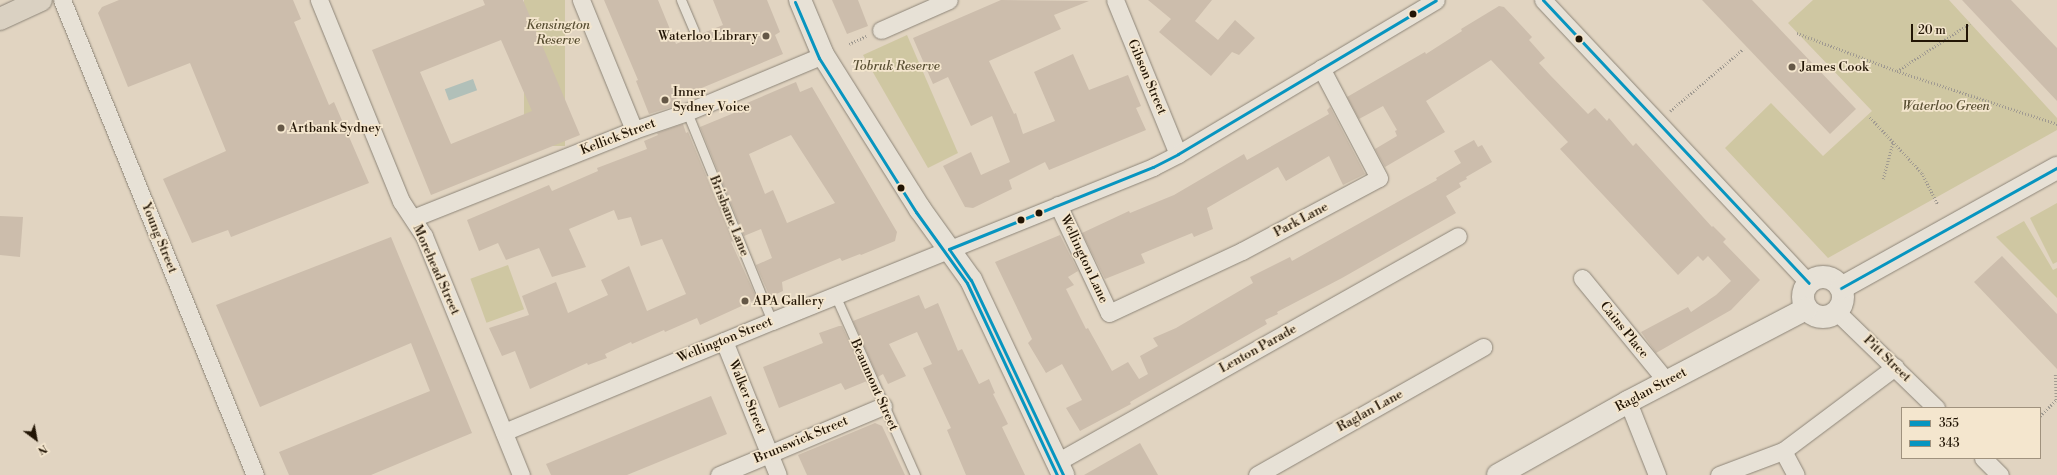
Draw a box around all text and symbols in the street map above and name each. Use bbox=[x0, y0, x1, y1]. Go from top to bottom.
unlabelled marker bbox=[1408, 9, 1418, 19]
scale bar bbox=[1913, 16, 1970, 42]
park label: Kensington Reserve bbox=[526, 18, 590, 49]
text: 20 m bbox=[1918, 23, 1946, 38]
place label: Waterloo Library bbox=[658, 28, 758, 44]
marker: Waterloo Library bbox=[761, 31, 771, 41]
unlabelled marker bbox=[1574, 34, 1584, 44]
street label: Gibson Street bbox=[1124, 37, 1170, 117]
park label: Tobruk Reserve bbox=[852, 58, 940, 74]
place label: James Cook bbox=[1800, 59, 1869, 75]
marker: James Cook bbox=[1787, 62, 1797, 72]
place label: Inner Sydney Voice bbox=[673, 85, 750, 116]
marker: Inner Sydney Voice bbox=[660, 95, 670, 105]
park label: Waterloo Green bbox=[1902, 98, 1990, 114]
street label: Kellick Street bbox=[578, 116, 658, 158]
place label: Artbank Sydney bbox=[289, 120, 381, 136]
marker: Artbank Sydney bbox=[276, 123, 286, 133]
street label: Brisbane Lane bbox=[706, 173, 752, 259]
unlabelled marker bbox=[896, 183, 906, 193]
street label: Park Lane bbox=[1271, 199, 1331, 241]
street label: Young Street bbox=[138, 200, 180, 276]
unlabelled marker bbox=[1034, 208, 1044, 218]
street label: Wellington Lane bbox=[1057, 212, 1111, 306]
unlabelled marker bbox=[1016, 215, 1026, 225]
street label: Morehead Street bbox=[409, 222, 463, 318]
place label: APA Gallery bbox=[753, 293, 824, 309]
marker: APA Gallery bbox=[740, 296, 750, 306]
street label: Cains Place bbox=[1596, 299, 1652, 361]
street label: Wellington Street bbox=[675, 314, 775, 366]
street label: Lenton Parade bbox=[1217, 321, 1299, 377]
street label: Pitt Street bbox=[1860, 332, 1914, 386]
street label: Beaumont Street bbox=[847, 337, 901, 433]
street label: Walker Street bbox=[725, 358, 769, 436]
street label: Raglan Street bbox=[1613, 365, 1689, 415]
street label: Raglan Lane bbox=[1334, 386, 1406, 436]
legend bbox=[1901, 407, 2041, 459]
street label: Brunswick Street bbox=[752, 413, 850, 467]
text: 355 bbox=[1939, 416, 1959, 431]
north arrow bbox=[16, 419, 56, 459]
text: 343 bbox=[1939, 436, 1960, 451]
text: N bbox=[35, 441, 50, 457]

